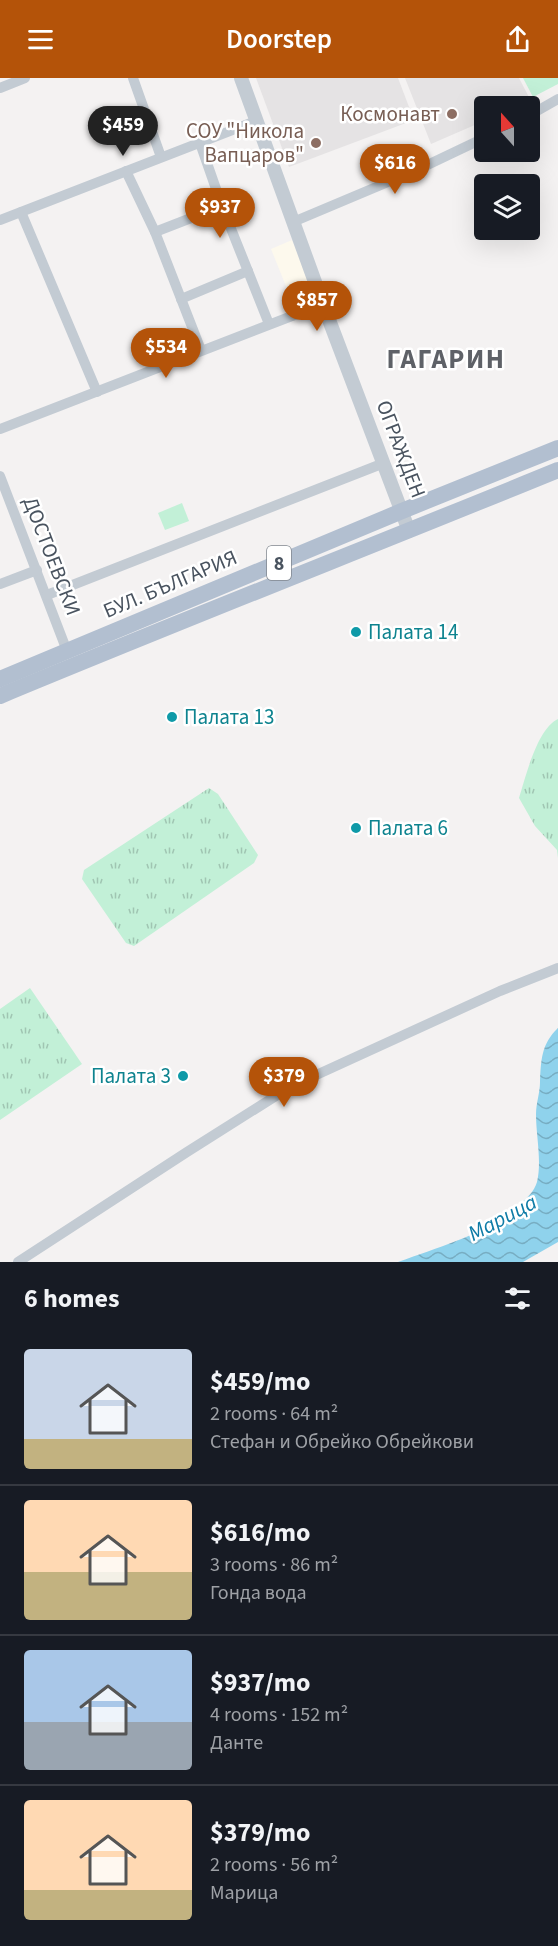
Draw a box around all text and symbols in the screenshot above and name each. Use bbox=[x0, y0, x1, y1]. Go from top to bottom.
text: Doorstep bbox=[226, 20, 332, 59]
icon: menu bbox=[24, 23, 57, 56]
icon: share bbox=[501, 23, 534, 56]
north arrow bbox=[474, 96, 540, 162]
map controls bbox=[474, 96, 540, 240]
place label: Космонавт bbox=[340, 99, 440, 129]
pin: $459 bbox=[87, 106, 159, 157]
marker: Космонавт bbox=[445, 107, 459, 121]
text: $459 bbox=[102, 111, 144, 139]
place label: СОУ "Никола Вапцаров" bbox=[186, 116, 304, 170]
marker: СОУ "Никола Вапцаров" bbox=[309, 136, 323, 150]
pin: $616 bbox=[359, 144, 431, 195]
text: $616 bbox=[374, 149, 416, 177]
button: layers bbox=[474, 174, 540, 240]
pin: $937 bbox=[184, 188, 256, 239]
text: $937 bbox=[199, 193, 241, 221]
pin: $857 bbox=[281, 281, 353, 332]
text: $857 bbox=[296, 286, 338, 314]
pin: $534 bbox=[130, 328, 202, 379]
text: $534 bbox=[145, 333, 187, 361]
district label: ГАГАРИН bbox=[387, 340, 505, 379]
street label: ОГРАЖДЕН bbox=[369, 396, 433, 502]
street label: ДОСТОЕВСКИ bbox=[16, 492, 88, 620]
street label: БУЛ. БЪЛГАРИЯ bbox=[98, 542, 242, 626]
road number: 8 bbox=[267, 546, 291, 580]
place label: Палата 14 bbox=[368, 617, 458, 647]
marker: Палата 14 bbox=[349, 625, 363, 639]
place label: Палата 13 bbox=[184, 702, 274, 732]
marker: Палата 13 bbox=[165, 710, 179, 724]
place label: Палата 6 bbox=[368, 813, 448, 843]
marker: Палата 6 bbox=[349, 821, 363, 835]
pin: $379 bbox=[248, 1057, 320, 1108]
place label: Палата 3 bbox=[91, 1061, 171, 1091]
text: $379 bbox=[263, 1062, 305, 1090]
marker: Палата 3 bbox=[176, 1069, 190, 1083]
water label: Марица bbox=[462, 1186, 543, 1249]
text: 6 homes bbox=[24, 1280, 119, 1317]
icon: filters bbox=[501, 1282, 534, 1315]
text: $459/mo bbox=[210, 1363, 310, 1400]
icon: home bbox=[72, 1373, 144, 1445]
text: 2 rooms · 64 m² bbox=[210, 1400, 338, 1428]
text: Стефан и Обрейко Обрейкови bbox=[210, 1428, 474, 1456]
text: $616/mo bbox=[210, 1514, 310, 1551]
icon: home bbox=[72, 1524, 144, 1596]
text: 3 rooms · 86 m² bbox=[210, 1551, 338, 1579]
text: Гонда вода bbox=[210, 1579, 307, 1607]
text: $937/mo bbox=[210, 1664, 310, 1701]
icon: home bbox=[72, 1674, 144, 1746]
text: 4 rooms · 152 m² bbox=[210, 1701, 348, 1729]
text: Данте bbox=[210, 1729, 263, 1757]
text: $379/mo bbox=[210, 1814, 310, 1851]
icon: home bbox=[72, 1824, 144, 1896]
text: 2 rooms · 56 m² bbox=[210, 1851, 338, 1879]
text: Марица bbox=[210, 1879, 278, 1907]

